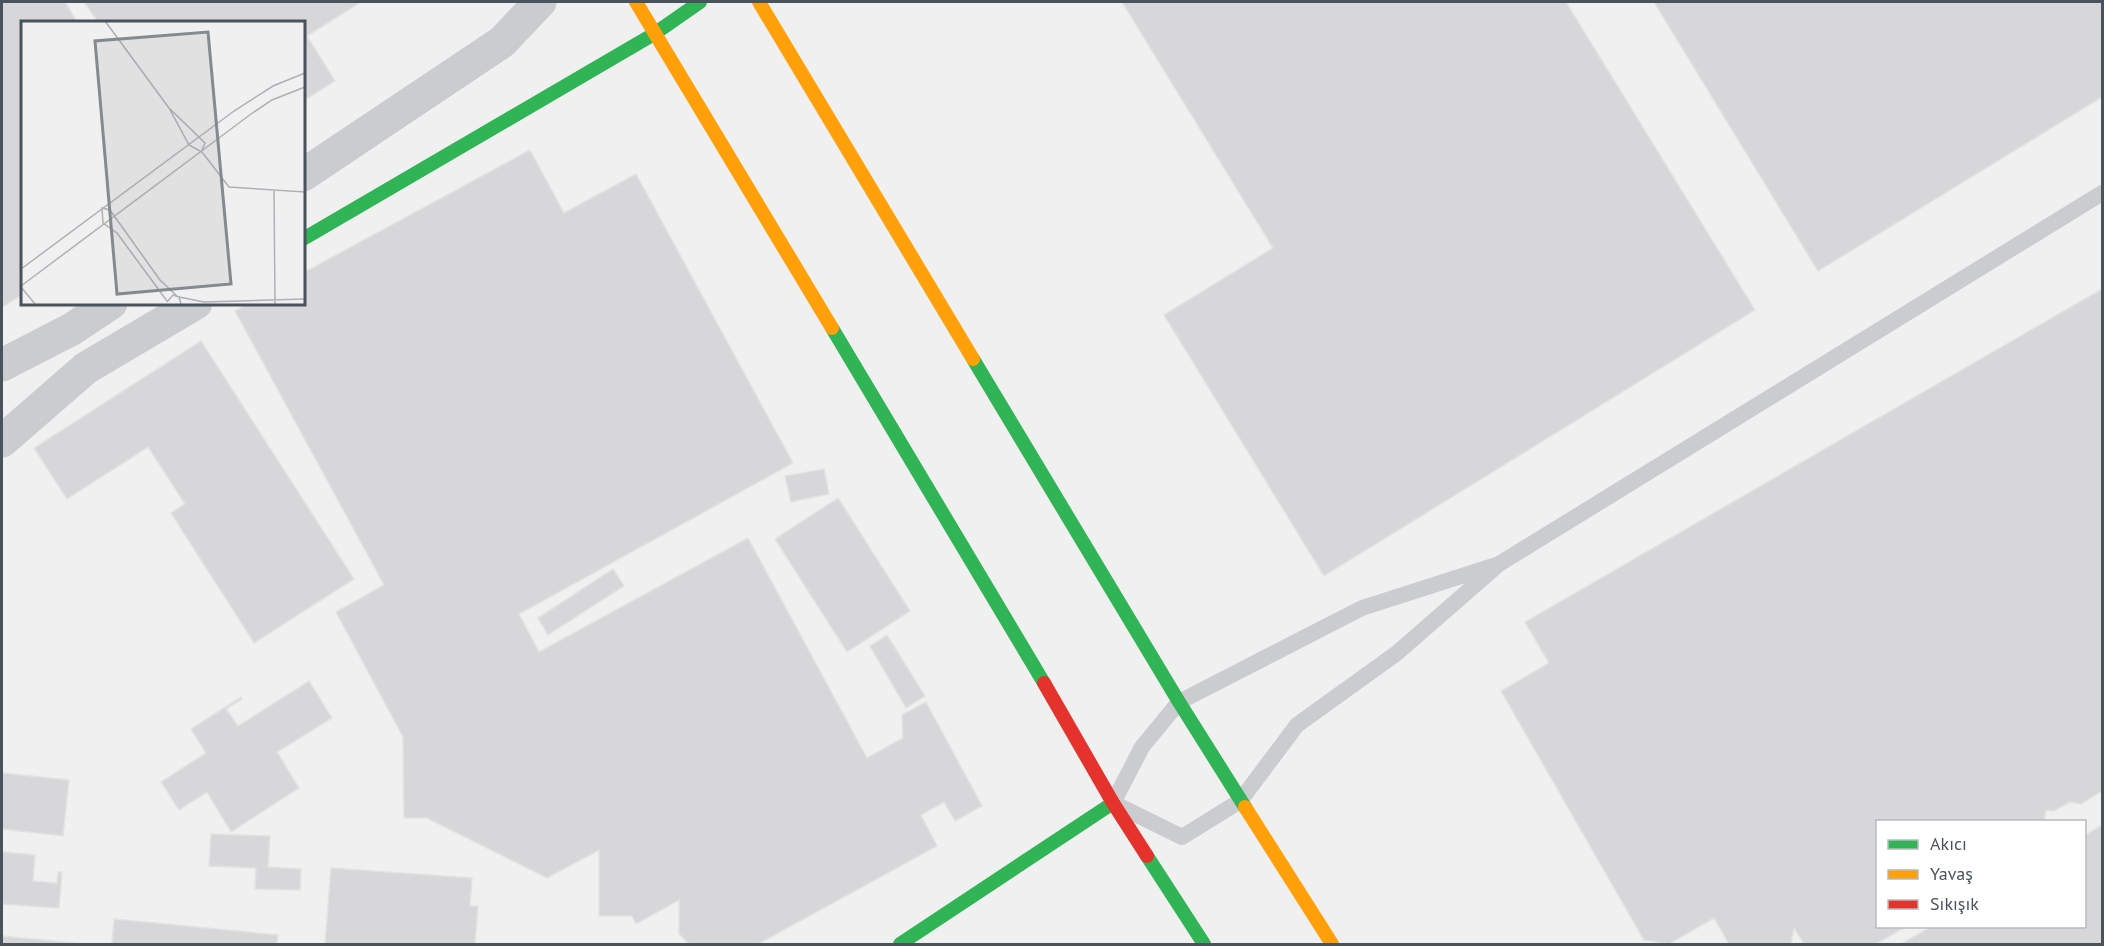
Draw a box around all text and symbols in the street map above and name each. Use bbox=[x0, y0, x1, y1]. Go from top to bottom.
inset map bbox=[21, 21, 304, 304]
legend bbox=[1876, 820, 2086, 928]
text: Akıcı bbox=[1930, 832, 1967, 855]
text: Yavaş bbox=[1930, 862, 1973, 885]
text: Sıkışık bbox=[1930, 892, 1979, 915]

